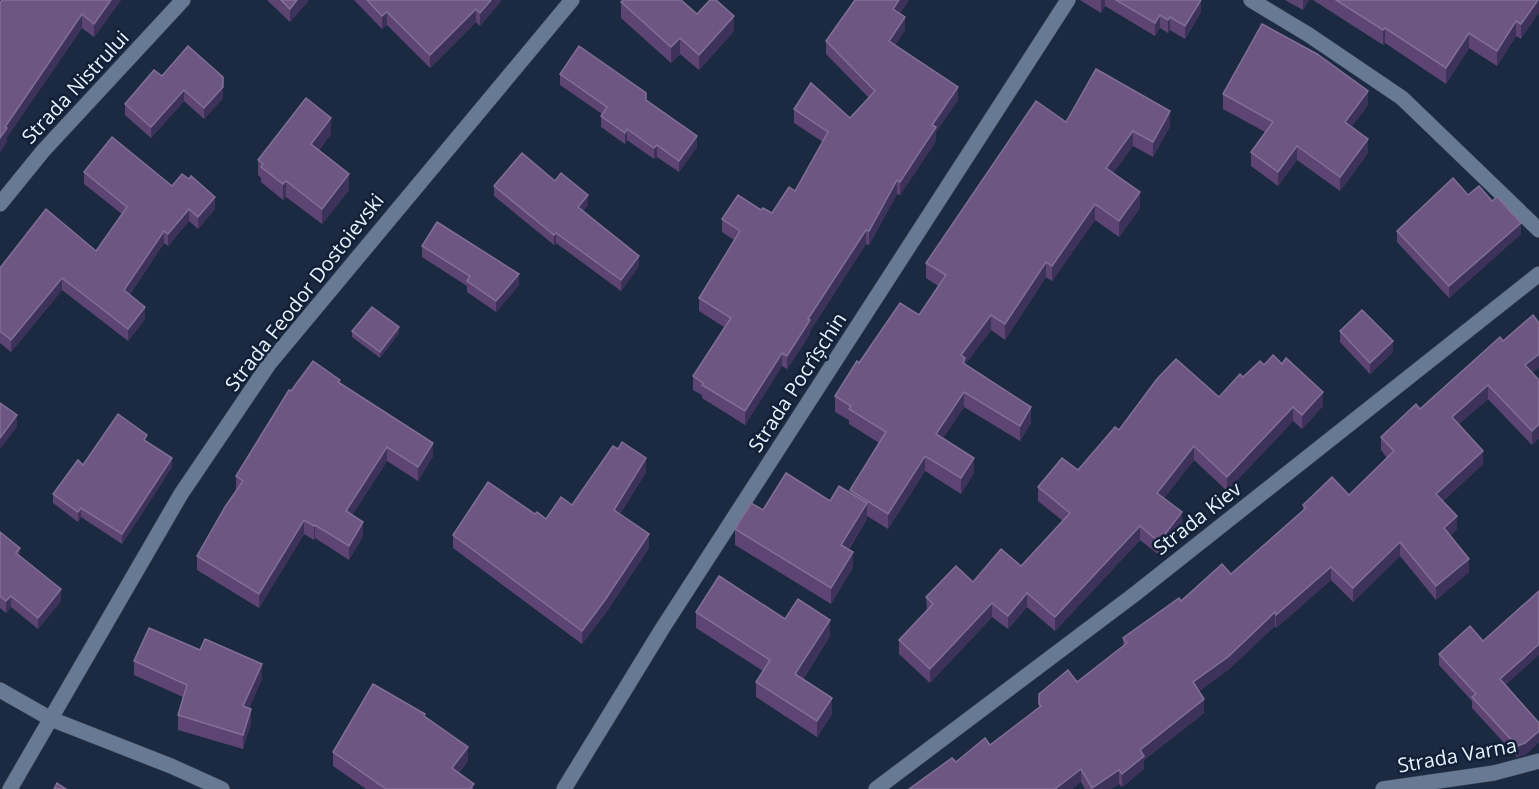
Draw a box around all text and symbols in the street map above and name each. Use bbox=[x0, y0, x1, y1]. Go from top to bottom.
street label: Strada Nistrului bbox=[16, 25, 134, 149]
street label: Strada Feodor Dostoievski bbox=[218, 188, 390, 396]
street label: Strada Pocrîșchin bbox=[742, 307, 852, 457]
street label: Strada Kiev bbox=[1148, 475, 1246, 561]
street label: Strada Varna bbox=[1395, 731, 1519, 779]

